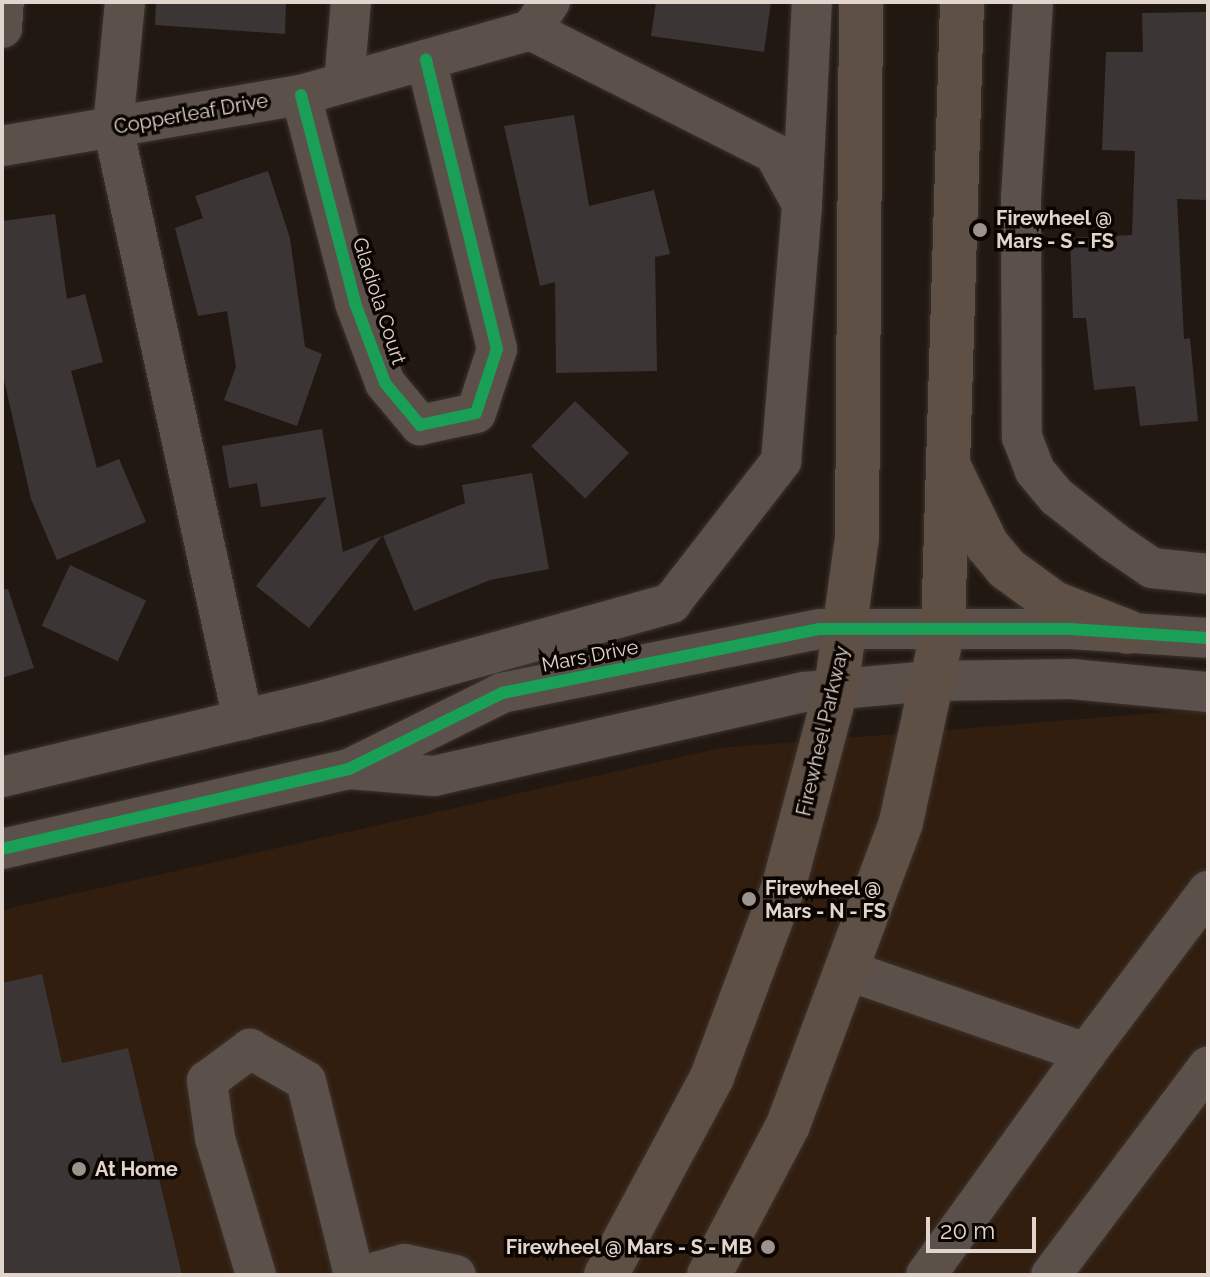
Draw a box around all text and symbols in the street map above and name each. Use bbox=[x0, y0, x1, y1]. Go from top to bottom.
street label: Copperleaf Drive bbox=[112, 89, 270, 139]
place label: Firewheel @ Mars - S - FS bbox=[996, 206, 1114, 253]
marker: Firewheel @ Mars - S - FS bbox=[971, 221, 989, 239]
street label: Gladiola Court bbox=[347, 235, 411, 367]
street label: Mars Drive bbox=[540, 635, 640, 677]
street label: Firewheel Parkway bbox=[792, 643, 854, 819]
place label: Firewheel @ Mars - N - FS bbox=[765, 876, 886, 923]
marker: Firewheel @ Mars - N - FS bbox=[740, 890, 758, 908]
place label: At Home bbox=[95, 1157, 178, 1181]
marker: At Home bbox=[70, 1160, 88, 1178]
scale bar bbox=[930, 1201, 1040, 1251]
text: 20 m bbox=[940, 1216, 995, 1245]
place label: Firewheel @ Mars - S - MB bbox=[505, 1235, 752, 1259]
marker: Firewheel @ Mars - S - MB bbox=[759, 1238, 777, 1256]

